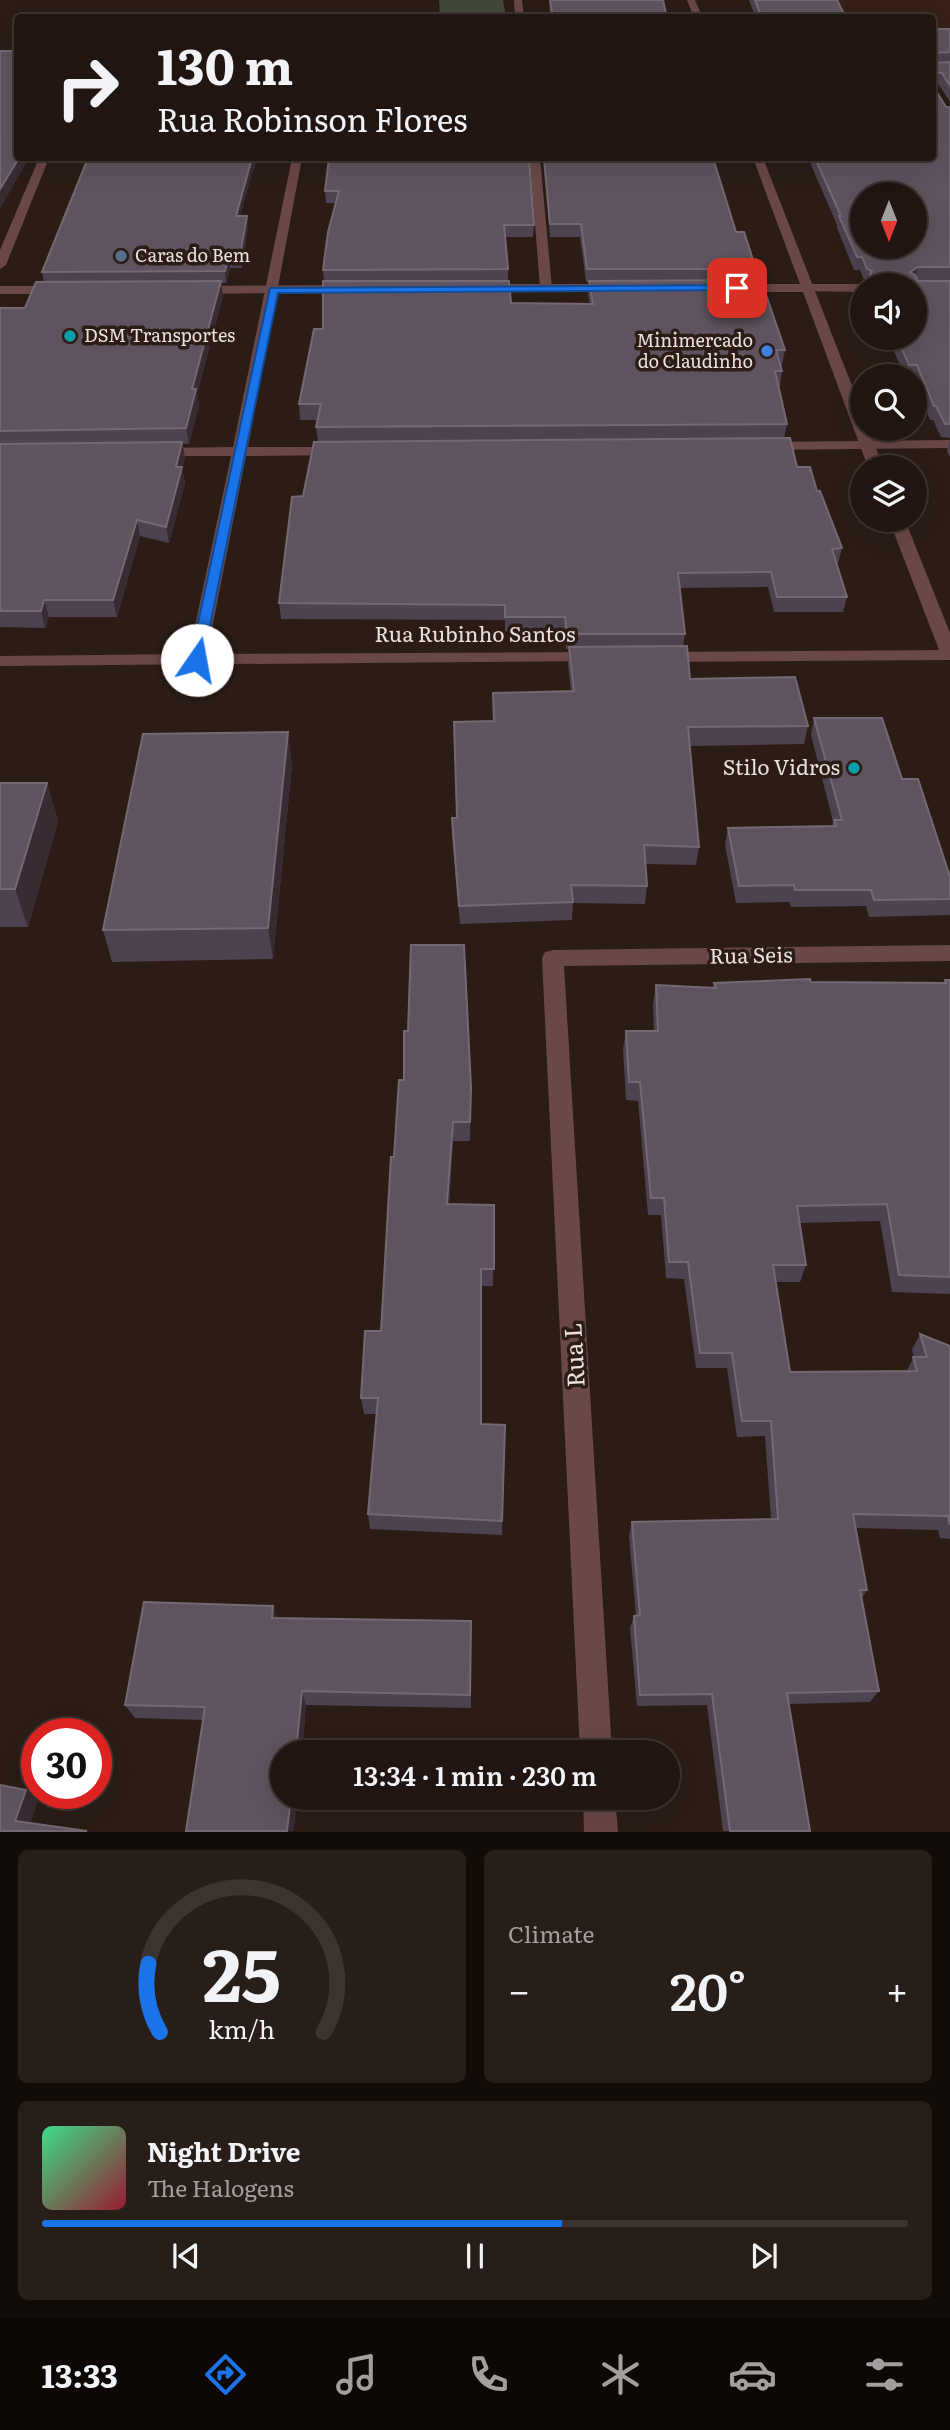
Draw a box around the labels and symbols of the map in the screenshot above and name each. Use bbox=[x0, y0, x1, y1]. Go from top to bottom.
north arrow bbox=[850, 182, 928, 259]
place label: Caras do Bem bbox=[135, 241, 250, 268]
marker: Caras do Bem bbox=[113, 248, 129, 264]
pin bbox=[707, 258, 767, 318]
place label: DSM Transportes bbox=[84, 321, 235, 348]
place label: Minimercado do Claudinho bbox=[636, 326, 753, 374]
marker: DSM Transportes bbox=[62, 328, 78, 344]
marker: Minimercado do Claudinho bbox=[759, 343, 775, 359]
street label: Rua Rubinho Santos bbox=[375, 617, 575, 648]
position arrow bbox=[160, 623, 234, 697]
place label: Stilo Vidros bbox=[723, 750, 840, 781]
marker: Stilo Vidros bbox=[846, 760, 862, 776]
street label: Rua Seis bbox=[709, 937, 793, 970]
street label: Rua L bbox=[553, 1322, 592, 1388]
speed limit sign: 30 bbox=[21, 1718, 112, 1809]

